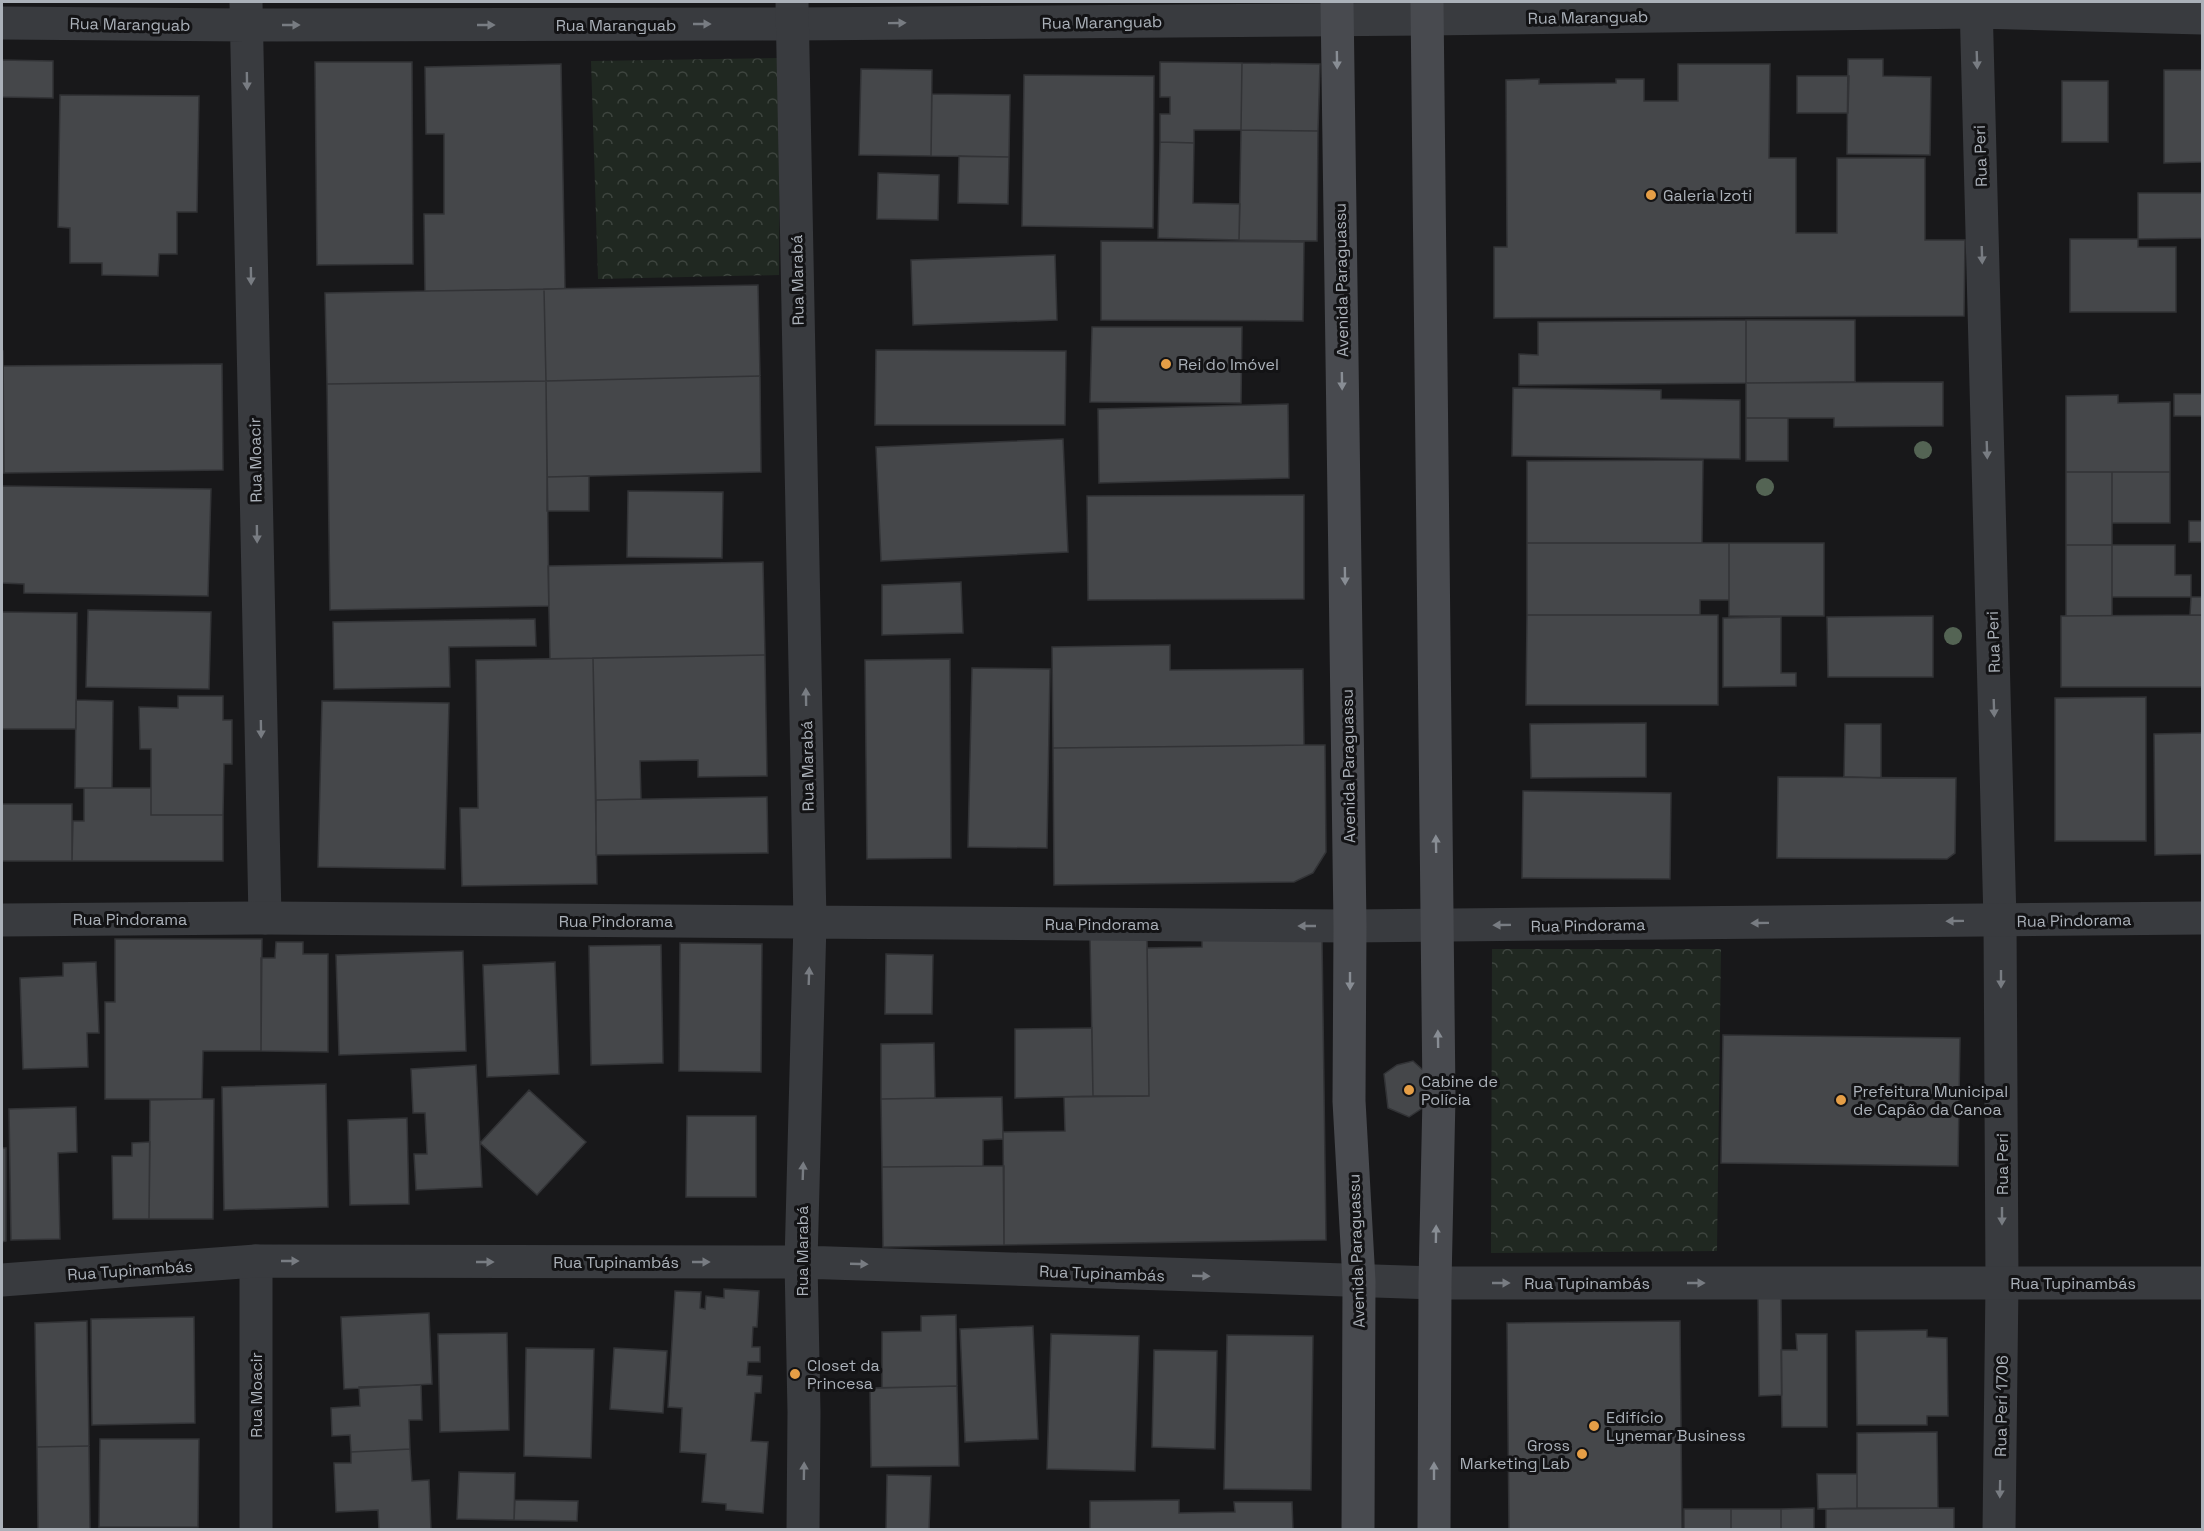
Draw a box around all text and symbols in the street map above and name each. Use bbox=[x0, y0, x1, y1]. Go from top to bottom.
street label: Rua Maranguab bbox=[1528, 6, 1648, 29]
street label: Rua Maranguab bbox=[1042, 11, 1162, 34]
street label: Rua Maranguab bbox=[70, 13, 190, 36]
street label: Rua Maranguab bbox=[556, 15, 676, 36]
one-way arrow bbox=[887, 18, 906, 28]
one-way arrow bbox=[692, 19, 711, 29]
one-way arrow bbox=[281, 20, 300, 30]
one-way arrow bbox=[476, 20, 495, 30]
one-way arrow bbox=[1333, 50, 1342, 69]
one-way arrow bbox=[1972, 50, 1982, 69]
one-way arrow bbox=[242, 71, 252, 90]
street label: Rua Peri bbox=[1969, 125, 1992, 187]
place label: Galeria Izoti bbox=[1663, 185, 1752, 206]
marker: Galeria Izoti bbox=[1644, 188, 1658, 202]
street label: Avenida Paraguassu bbox=[1330, 203, 1353, 357]
street label: Rua Marabá bbox=[786, 234, 809, 326]
one-way arrow bbox=[1978, 245, 1987, 264]
one-way arrow bbox=[246, 266, 256, 285]
place label: Rei do Imóvel bbox=[1178, 354, 1279, 375]
marker: Rei do Imóvel bbox=[1159, 357, 1173, 371]
one-way arrow bbox=[1337, 371, 1347, 390]
street label: Rua Moacir bbox=[244, 417, 267, 503]
one-way arrow bbox=[1983, 440, 1992, 459]
one-way arrow bbox=[252, 524, 262, 543]
one-way arrow bbox=[1340, 566, 1350, 585]
street label: Rua Peri bbox=[1982, 611, 2005, 673]
one-way arrow bbox=[801, 688, 810, 707]
street label: Avenida Paraguassu bbox=[1337, 689, 1360, 843]
one-way arrow bbox=[1990, 698, 1999, 717]
one-way arrow bbox=[256, 719, 266, 738]
street label: Rua Marabá bbox=[796, 720, 819, 812]
one-way arrow bbox=[1431, 835, 1441, 854]
street label: Rua Pindorama bbox=[73, 909, 187, 930]
street label: Rua Pindorama bbox=[2016, 909, 2132, 932]
street label: Rua Pindorama bbox=[559, 911, 673, 932]
street label: Rua Pindorama bbox=[1045, 914, 1159, 935]
street label: Rua Pindorama bbox=[1530, 914, 1646, 937]
one-way arrow bbox=[1946, 916, 1965, 926]
one-way arrow bbox=[1751, 918, 1770, 928]
one-way arrow bbox=[1493, 920, 1512, 930]
one-way arrow bbox=[1298, 921, 1317, 931]
one-way arrow bbox=[804, 967, 813, 986]
one-way arrow bbox=[1996, 970, 2006, 989]
one-way arrow bbox=[1345, 971, 1355, 990]
one-way arrow bbox=[1434, 1030, 1443, 1049]
place label: Cabine de Polícia bbox=[1421, 1071, 1498, 1110]
place label: Prefeitura Municipal de Capão da Canoa bbox=[1853, 1081, 2008, 1120]
marker: Cabine de Polícia bbox=[1402, 1083, 1416, 1097]
marker: Prefeitura Municipal de Capão da Canoa bbox=[1834, 1093, 1848, 1107]
street label: Rua Peri bbox=[1992, 1133, 2013, 1195]
one-way arrow bbox=[799, 1162, 808, 1181]
street label: Avenida Paraguassu bbox=[1343, 1174, 1370, 1328]
street label: Rua Marabá bbox=[792, 1206, 813, 1296]
one-way arrow bbox=[1997, 1207, 2007, 1226]
one-way arrow bbox=[1431, 1225, 1441, 1244]
street label: Rua Tupinambás bbox=[553, 1252, 679, 1273]
street label: Rua Tupinambás bbox=[67, 1256, 193, 1285]
one-way arrow bbox=[281, 1256, 300, 1266]
one-way arrow bbox=[476, 1257, 495, 1267]
one-way arrow bbox=[692, 1257, 711, 1267]
one-way arrow bbox=[850, 1260, 869, 1269]
street label: Rua Tupinambás bbox=[1039, 1261, 1165, 1286]
one-way arrow bbox=[1192, 1271, 1211, 1281]
street label: Rua Tupinambás bbox=[1524, 1273, 1650, 1294]
street label: Rua Tupinambás bbox=[2010, 1273, 2136, 1294]
one-way arrow bbox=[1492, 1278, 1511, 1288]
one-way arrow bbox=[1687, 1278, 1706, 1288]
street label: Rua Moacir bbox=[246, 1352, 267, 1438]
place label: Closet da Princesa bbox=[807, 1355, 880, 1394]
street label: Rua Peri 1706 bbox=[1990, 1355, 2013, 1457]
marker: Closet da Princesa bbox=[788, 1367, 802, 1381]
place label: Edifício Lynemar Business bbox=[1606, 1407, 1746, 1446]
marker: Edifício Lynemar Business bbox=[1587, 1419, 1601, 1433]
place label: Gross Marketing Lab bbox=[1460, 1435, 1570, 1474]
marker: Gross Marketing Lab bbox=[1575, 1447, 1589, 1461]
one-way arrow bbox=[799, 1462, 808, 1481]
one-way arrow bbox=[1429, 1462, 1439, 1481]
one-way arrow bbox=[1995, 1479, 2005, 1498]

